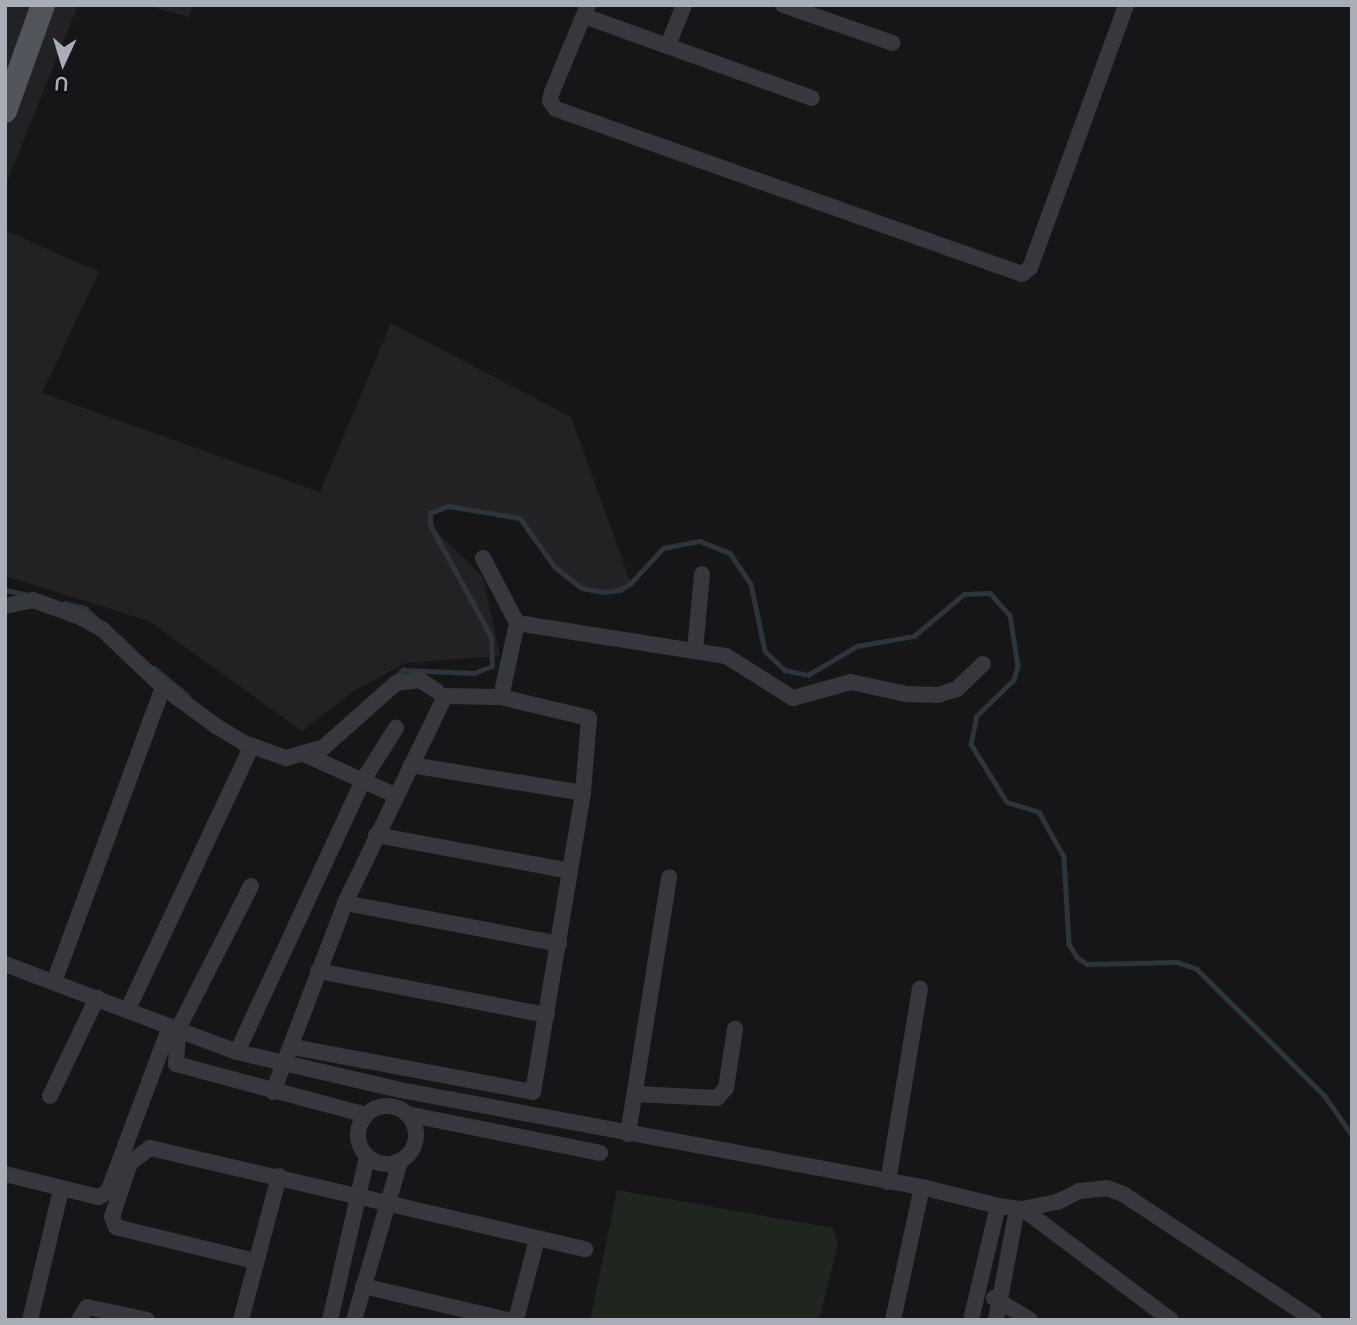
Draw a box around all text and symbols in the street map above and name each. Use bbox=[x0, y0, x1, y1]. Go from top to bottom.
north arrow bbox=[28, 28, 98, 98]
text: U bbox=[54, 72, 69, 96]

